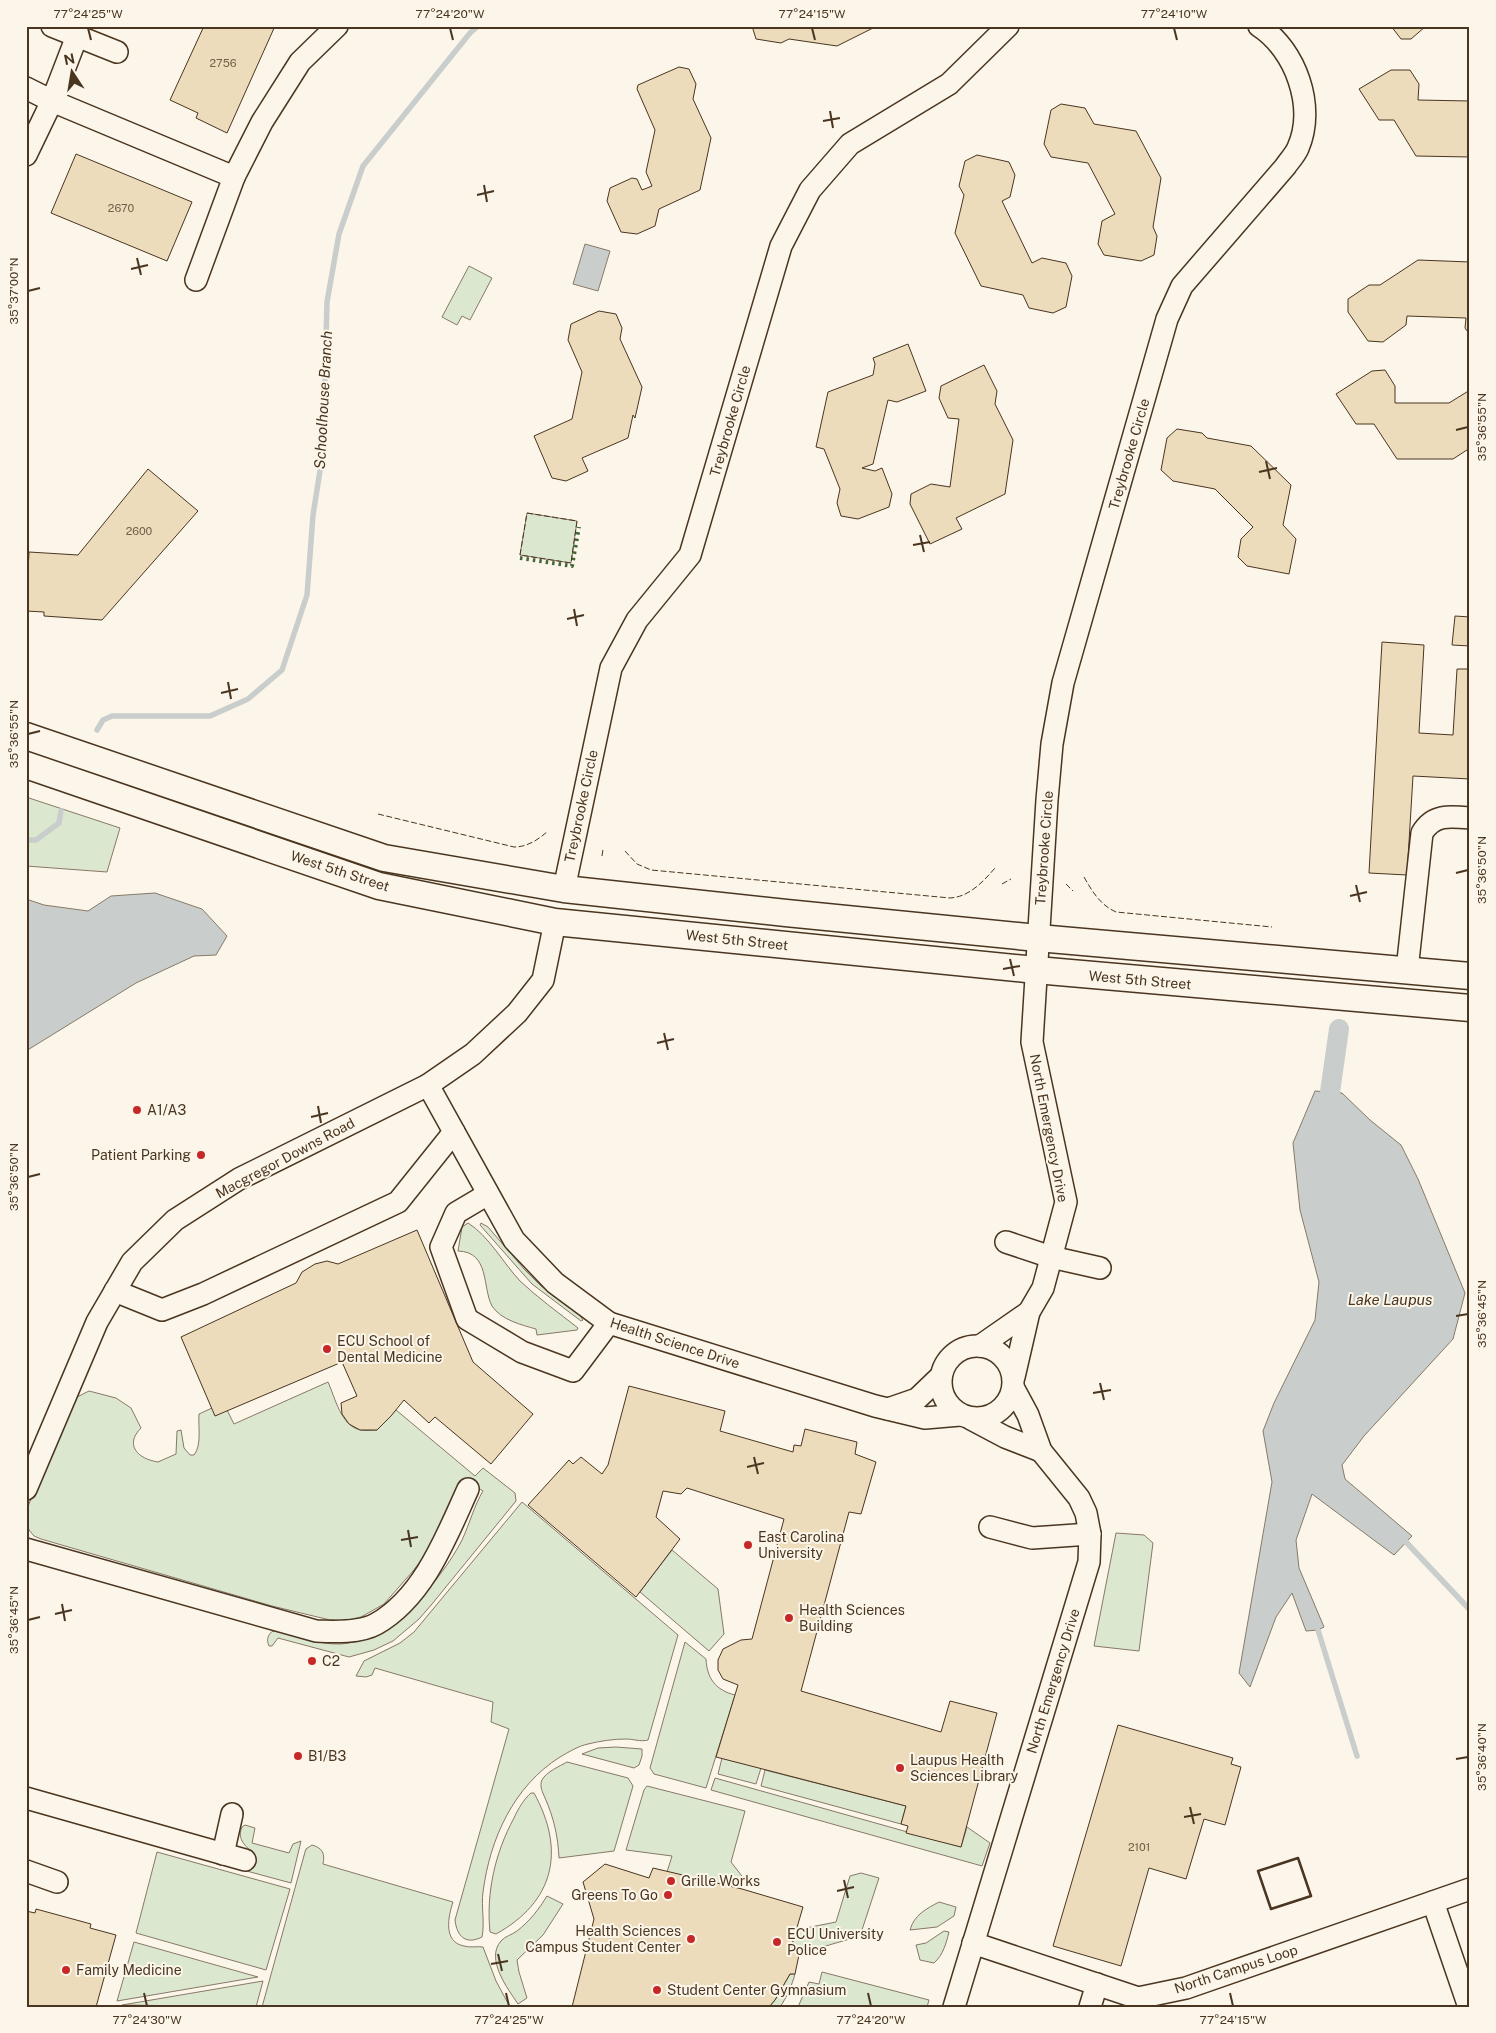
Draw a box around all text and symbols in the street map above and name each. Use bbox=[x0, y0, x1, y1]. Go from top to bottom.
text: 77°24'25"W bbox=[53, 7, 123, 21]
text: 77°24'20"W bbox=[416, 7, 485, 21]
text: 77°24'15"W bbox=[779, 7, 846, 21]
text: 77°24'10"W bbox=[1141, 7, 1208, 21]
north arrow bbox=[48, 48, 98, 98]
text: N bbox=[62, 50, 76, 68]
house number: 2756 bbox=[209, 57, 237, 69]
house number: 2670 bbox=[108, 202, 134, 214]
text: 35°37'00"N bbox=[7, 257, 21, 325]
water label: Schoolhouse Branch bbox=[311, 330, 335, 470]
street label: Treybrooke Circle bbox=[706, 364, 754, 478]
text: 35°36'55"N bbox=[1475, 393, 1489, 461]
street label: Treybrooke Circle bbox=[1105, 397, 1153, 511]
house number: 2600 bbox=[126, 525, 153, 537]
text: 35°36'55"N bbox=[7, 700, 21, 768]
street label: Treybrooke Circle bbox=[561, 748, 601, 864]
street label: Treybrooke Circle bbox=[1032, 790, 1056, 906]
text: 35°36'50"N bbox=[1475, 836, 1489, 904]
street label: West 5th Street bbox=[288, 847, 392, 895]
street label: West 5th Street bbox=[685, 927, 789, 953]
street label: West 5th Street bbox=[1088, 968, 1192, 992]
street label: North Emergency Drive bbox=[1027, 1053, 1071, 1204]
place label: A1/A3 bbox=[147, 1102, 186, 1118]
marker: A1/A3 bbox=[131, 1104, 143, 1116]
street label: Macgregor Downs Road bbox=[213, 1115, 357, 1201]
text: 35°36'50"N bbox=[7, 1143, 21, 1211]
place label: Patient Parking bbox=[91, 1147, 191, 1163]
marker: Patient Parking bbox=[195, 1149, 207, 1161]
text: 35°36'45"N bbox=[1475, 1280, 1489, 1348]
water label: Lake Laupus bbox=[1348, 1291, 1432, 1308]
street label: Health Science Drive bbox=[608, 1314, 742, 1372]
place label: ECU School of Dental Medicine bbox=[337, 1333, 442, 1365]
marker: ECU School of Dental Medicine bbox=[321, 1343, 333, 1355]
place label: East Carolina University bbox=[758, 1529, 844, 1561]
marker: East Carolina University bbox=[742, 1539, 754, 1551]
text: 35°36'45"N bbox=[7, 1586, 21, 1654]
place label: Health Sciences Building bbox=[799, 1602, 905, 1634]
street label: North Emergency Drive bbox=[1023, 1607, 1083, 1755]
marker: Health Sciences Building bbox=[783, 1612, 795, 1624]
place label: C2 bbox=[322, 1653, 340, 1669]
marker: C2 bbox=[306, 1655, 318, 1667]
text: 35°36'40"N bbox=[1475, 1723, 1489, 1791]
place label: B1/B3 bbox=[308, 1748, 346, 1764]
marker: B1/B3 bbox=[292, 1750, 304, 1762]
place label: Laupus Health Sciences Library bbox=[910, 1752, 1019, 1784]
marker: Laupus Health Sciences Library bbox=[894, 1762, 906, 1774]
house number: 2101 bbox=[1128, 1841, 1150, 1853]
place label: Grille Works bbox=[681, 1873, 760, 1889]
marker: Grille Works bbox=[665, 1875, 677, 1887]
place label: Greens To Go bbox=[571, 1887, 658, 1903]
marker: Greens To Go bbox=[662, 1889, 674, 1901]
place label: Health Sciences Campus Student Center bbox=[525, 1923, 681, 1955]
place label: ECU University Police bbox=[787, 1926, 884, 1958]
marker: Health Sciences Campus Student Center bbox=[685, 1933, 697, 1945]
marker: ECU University Police bbox=[771, 1936, 783, 1948]
street label: North Campus Loop bbox=[1172, 1941, 1300, 1997]
place label: Family Medicine bbox=[76, 1962, 182, 1978]
marker: Family Medicine bbox=[60, 1964, 72, 1976]
place label: Student Center Gymnasium bbox=[667, 1982, 846, 1998]
marker: Student Center Gymnasium bbox=[651, 1984, 663, 1996]
text: 77°24'30"W bbox=[112, 2013, 182, 2027]
text: 77°24'25"W bbox=[474, 2013, 544, 2027]
text: 77°24'20"W bbox=[837, 2013, 906, 2027]
text: 77°24'15"W bbox=[1200, 2013, 1267, 2027]

